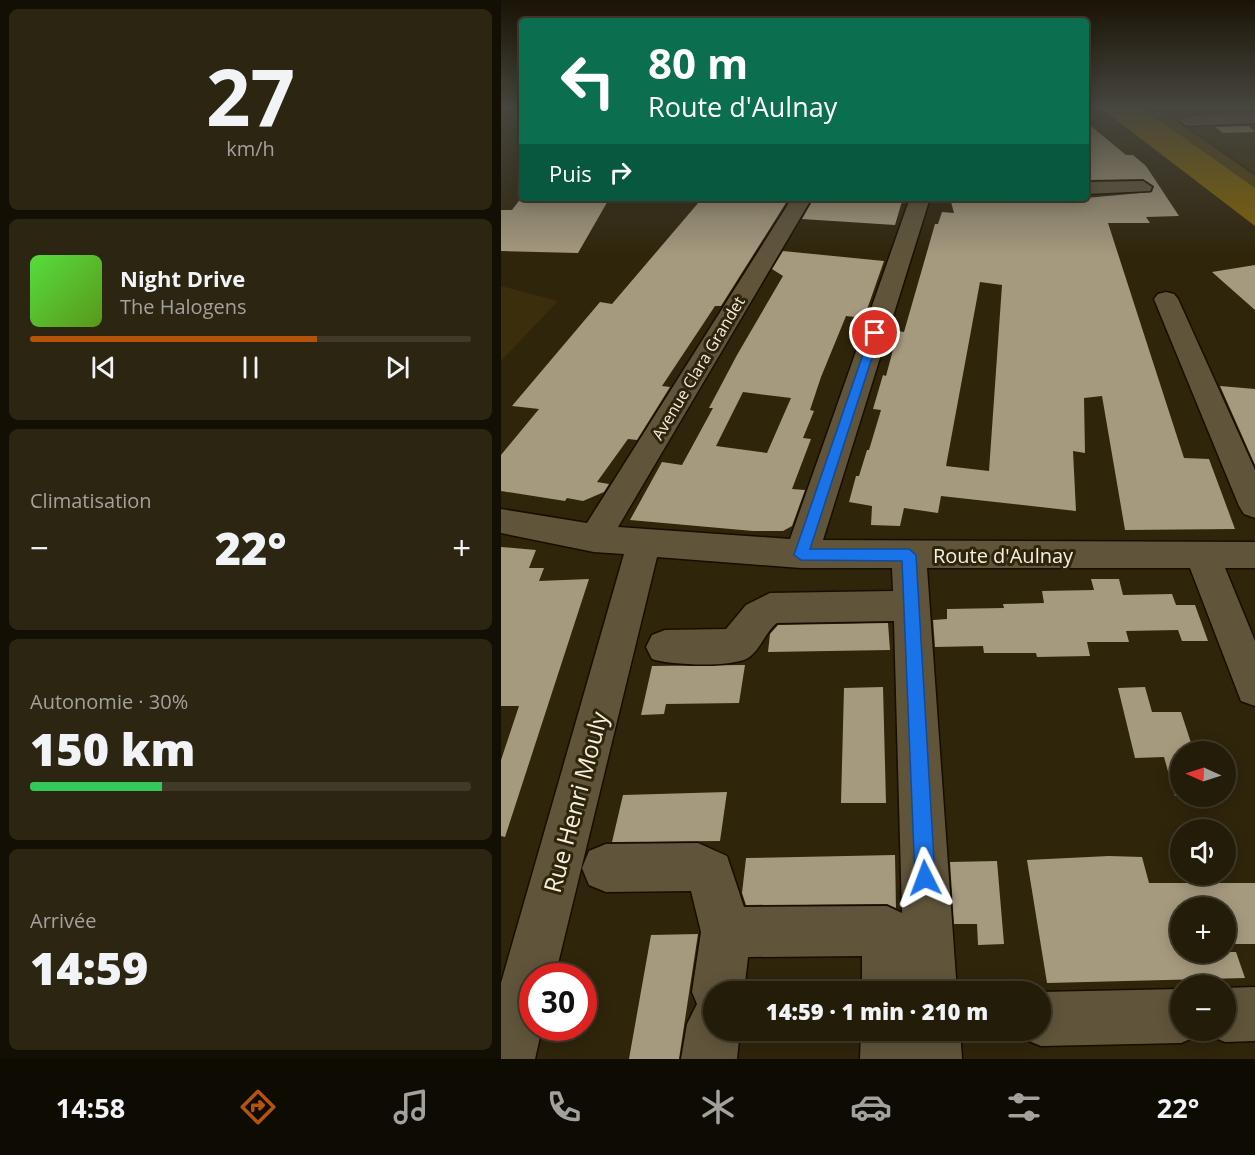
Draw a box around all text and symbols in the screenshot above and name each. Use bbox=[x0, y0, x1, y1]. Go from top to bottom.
text: 80 m bbox=[648, 34, 748, 91]
icon: left bbox=[549, 42, 627, 120]
text: 27 bbox=[206, 43, 295, 149]
text: Route d'Aulnay bbox=[648, 88, 837, 125]
text: km/h bbox=[226, 135, 275, 162]
icon: right bbox=[604, 156, 637, 189]
text: Puis bbox=[549, 158, 592, 188]
text: Night Drive bbox=[120, 263, 245, 293]
street label: Avenue Clara Grandet bbox=[646, 292, 750, 444]
text: The Halogens bbox=[120, 293, 247, 320]
pin bbox=[849, 307, 900, 358]
icon: arrive bbox=[858, 316, 891, 349]
icon: previous bbox=[87, 351, 120, 384]
icon: pause bbox=[234, 351, 267, 384]
icon: next bbox=[381, 351, 414, 384]
text: Climatisation bbox=[30, 487, 152, 514]
text: 22° bbox=[215, 517, 286, 578]
text: − bbox=[30, 525, 49, 570]
text: + bbox=[452, 525, 471, 570]
street label: Route d'Aulnay bbox=[933, 542, 1074, 569]
text: Autonomie · 30% bbox=[30, 688, 188, 715]
street label: Rue Henri Mouly bbox=[535, 707, 615, 896]
text: 150 km bbox=[30, 718, 195, 779]
north arrow bbox=[1170, 741, 1236, 807]
map controls bbox=[1170, 741, 1236, 1041]
button: sound bbox=[1170, 819, 1236, 885]
position arrow bbox=[893, 846, 957, 910]
button: + bbox=[1170, 897, 1236, 963]
text: Arrivée bbox=[30, 907, 97, 934]
text: 14:59 bbox=[30, 937, 148, 998]
speed limit sign: 30 bbox=[519, 963, 597, 1041]
button: − bbox=[1170, 975, 1236, 1041]
text: 14:59 · 1 min · 210 m bbox=[766, 996, 988, 1026]
icon: directions bbox=[237, 1086, 279, 1128]
icon: music bbox=[390, 1086, 432, 1128]
icon: phone bbox=[543, 1086, 585, 1128]
icon: climate bbox=[697, 1086, 739, 1128]
icon: car bbox=[850, 1086, 892, 1128]
icon: filters bbox=[1003, 1086, 1045, 1128]
text: 14:58 bbox=[56, 1089, 125, 1126]
text: 22° bbox=[1157, 1089, 1199, 1126]

